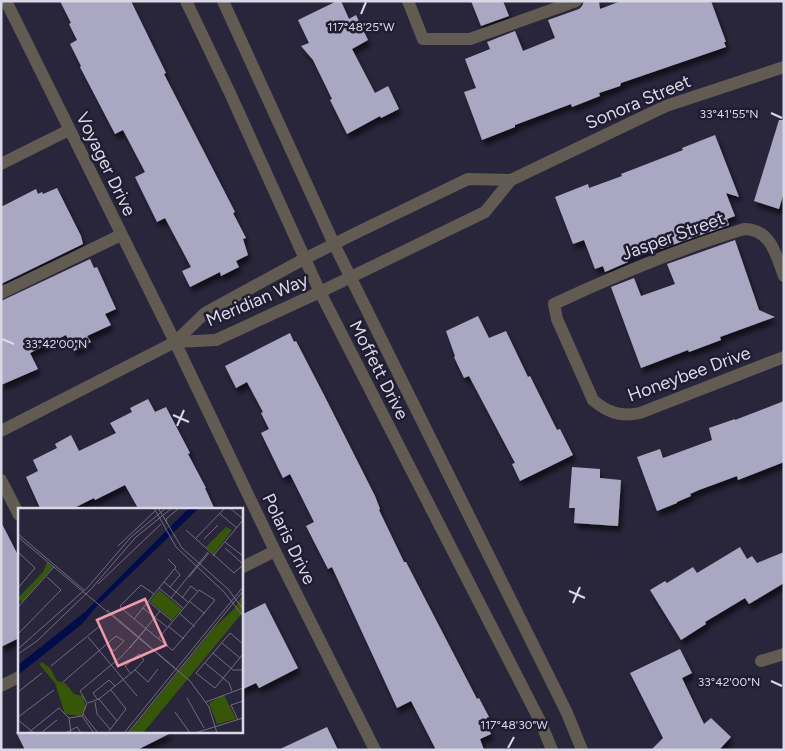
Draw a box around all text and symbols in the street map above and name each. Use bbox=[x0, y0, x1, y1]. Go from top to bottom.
text: 117°48'25"W bbox=[328, 20, 395, 34]
street label: Sonora Street bbox=[582, 70, 694, 134]
text: 33°41'55"N bbox=[699, 107, 759, 121]
street label: Voyager Drive bbox=[71, 108, 141, 220]
street label: Jasper Street bbox=[618, 207, 728, 265]
street label: Meridian Way bbox=[203, 268, 312, 331]
street label: Moffett Drive bbox=[345, 317, 413, 423]
text: 33°42'00"N bbox=[25, 337, 87, 351]
street label: Honeybee Drive bbox=[624, 341, 754, 406]
street label: Polaris Drive bbox=[258, 490, 321, 588]
inset map bbox=[18, 508, 242, 734]
text: 33°42'00"N bbox=[698, 675, 760, 689]
text: 117°48'30"W bbox=[480, 718, 548, 732]

